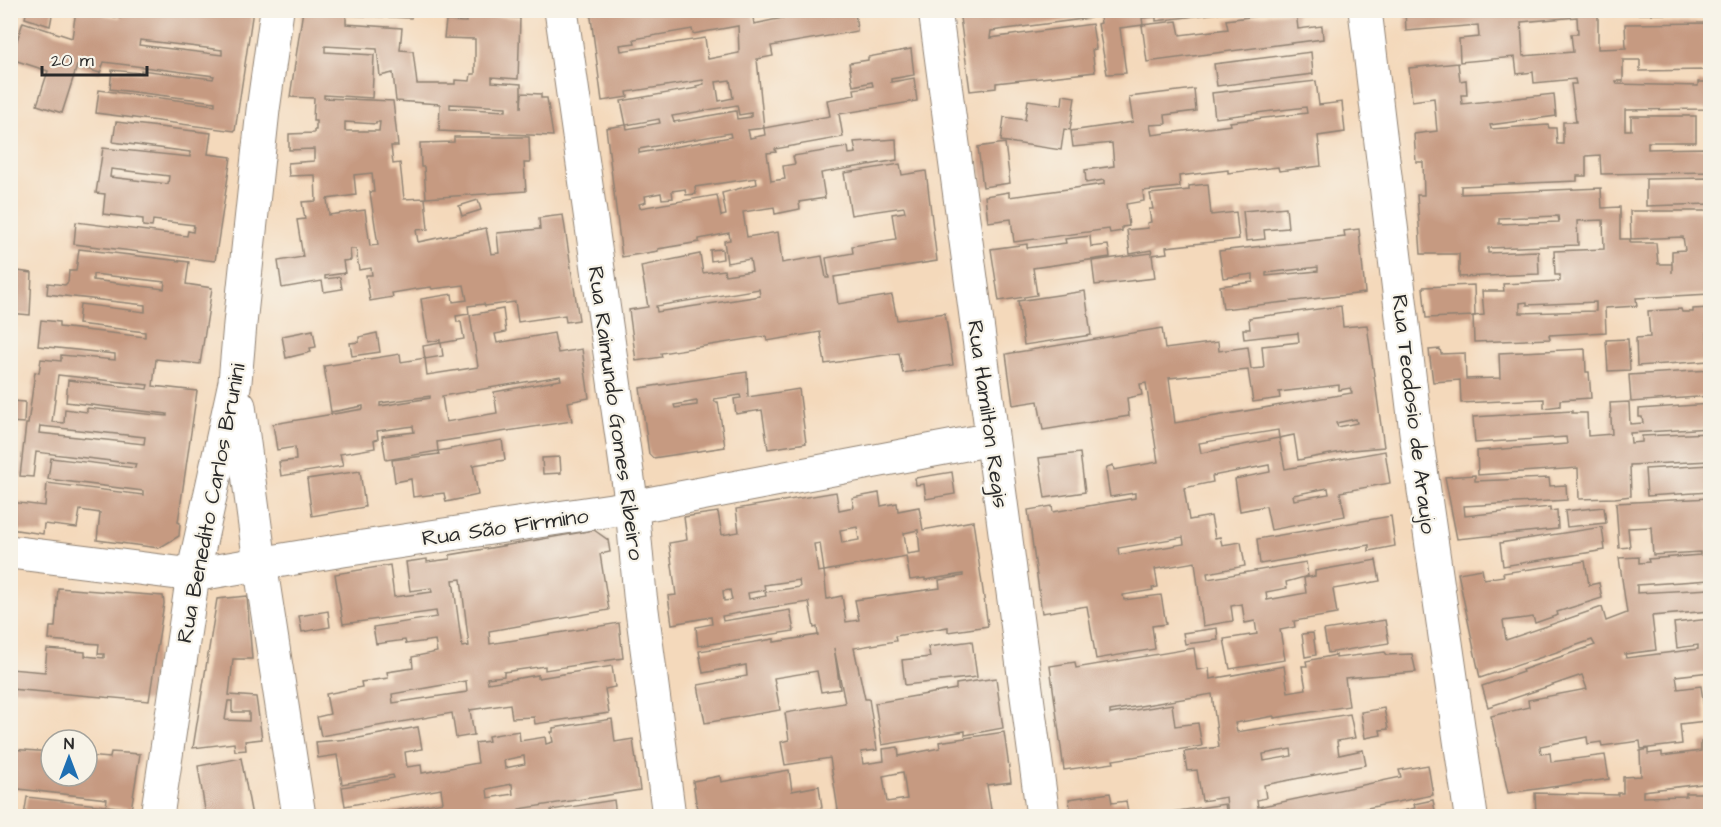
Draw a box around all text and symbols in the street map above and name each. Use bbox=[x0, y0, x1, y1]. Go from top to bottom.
scale bar bbox=[42, 39, 147, 77]
text: 20 m bbox=[51, 48, 94, 73]
street label: Rua Raimundo Gomes Ribeiro bbox=[580, 264, 652, 563]
street label: Rua Teodosio de Araujo bbox=[1383, 293, 1444, 536]
street label: Rua Hamilton Regis bbox=[958, 318, 1016, 510]
street label: Rua Benedito Carlos Brunini bbox=[169, 361, 254, 646]
street label: Rua São Firmino bbox=[420, 500, 591, 555]
north arrow bbox=[39, 728, 99, 788]
text: N bbox=[64, 733, 74, 755]

